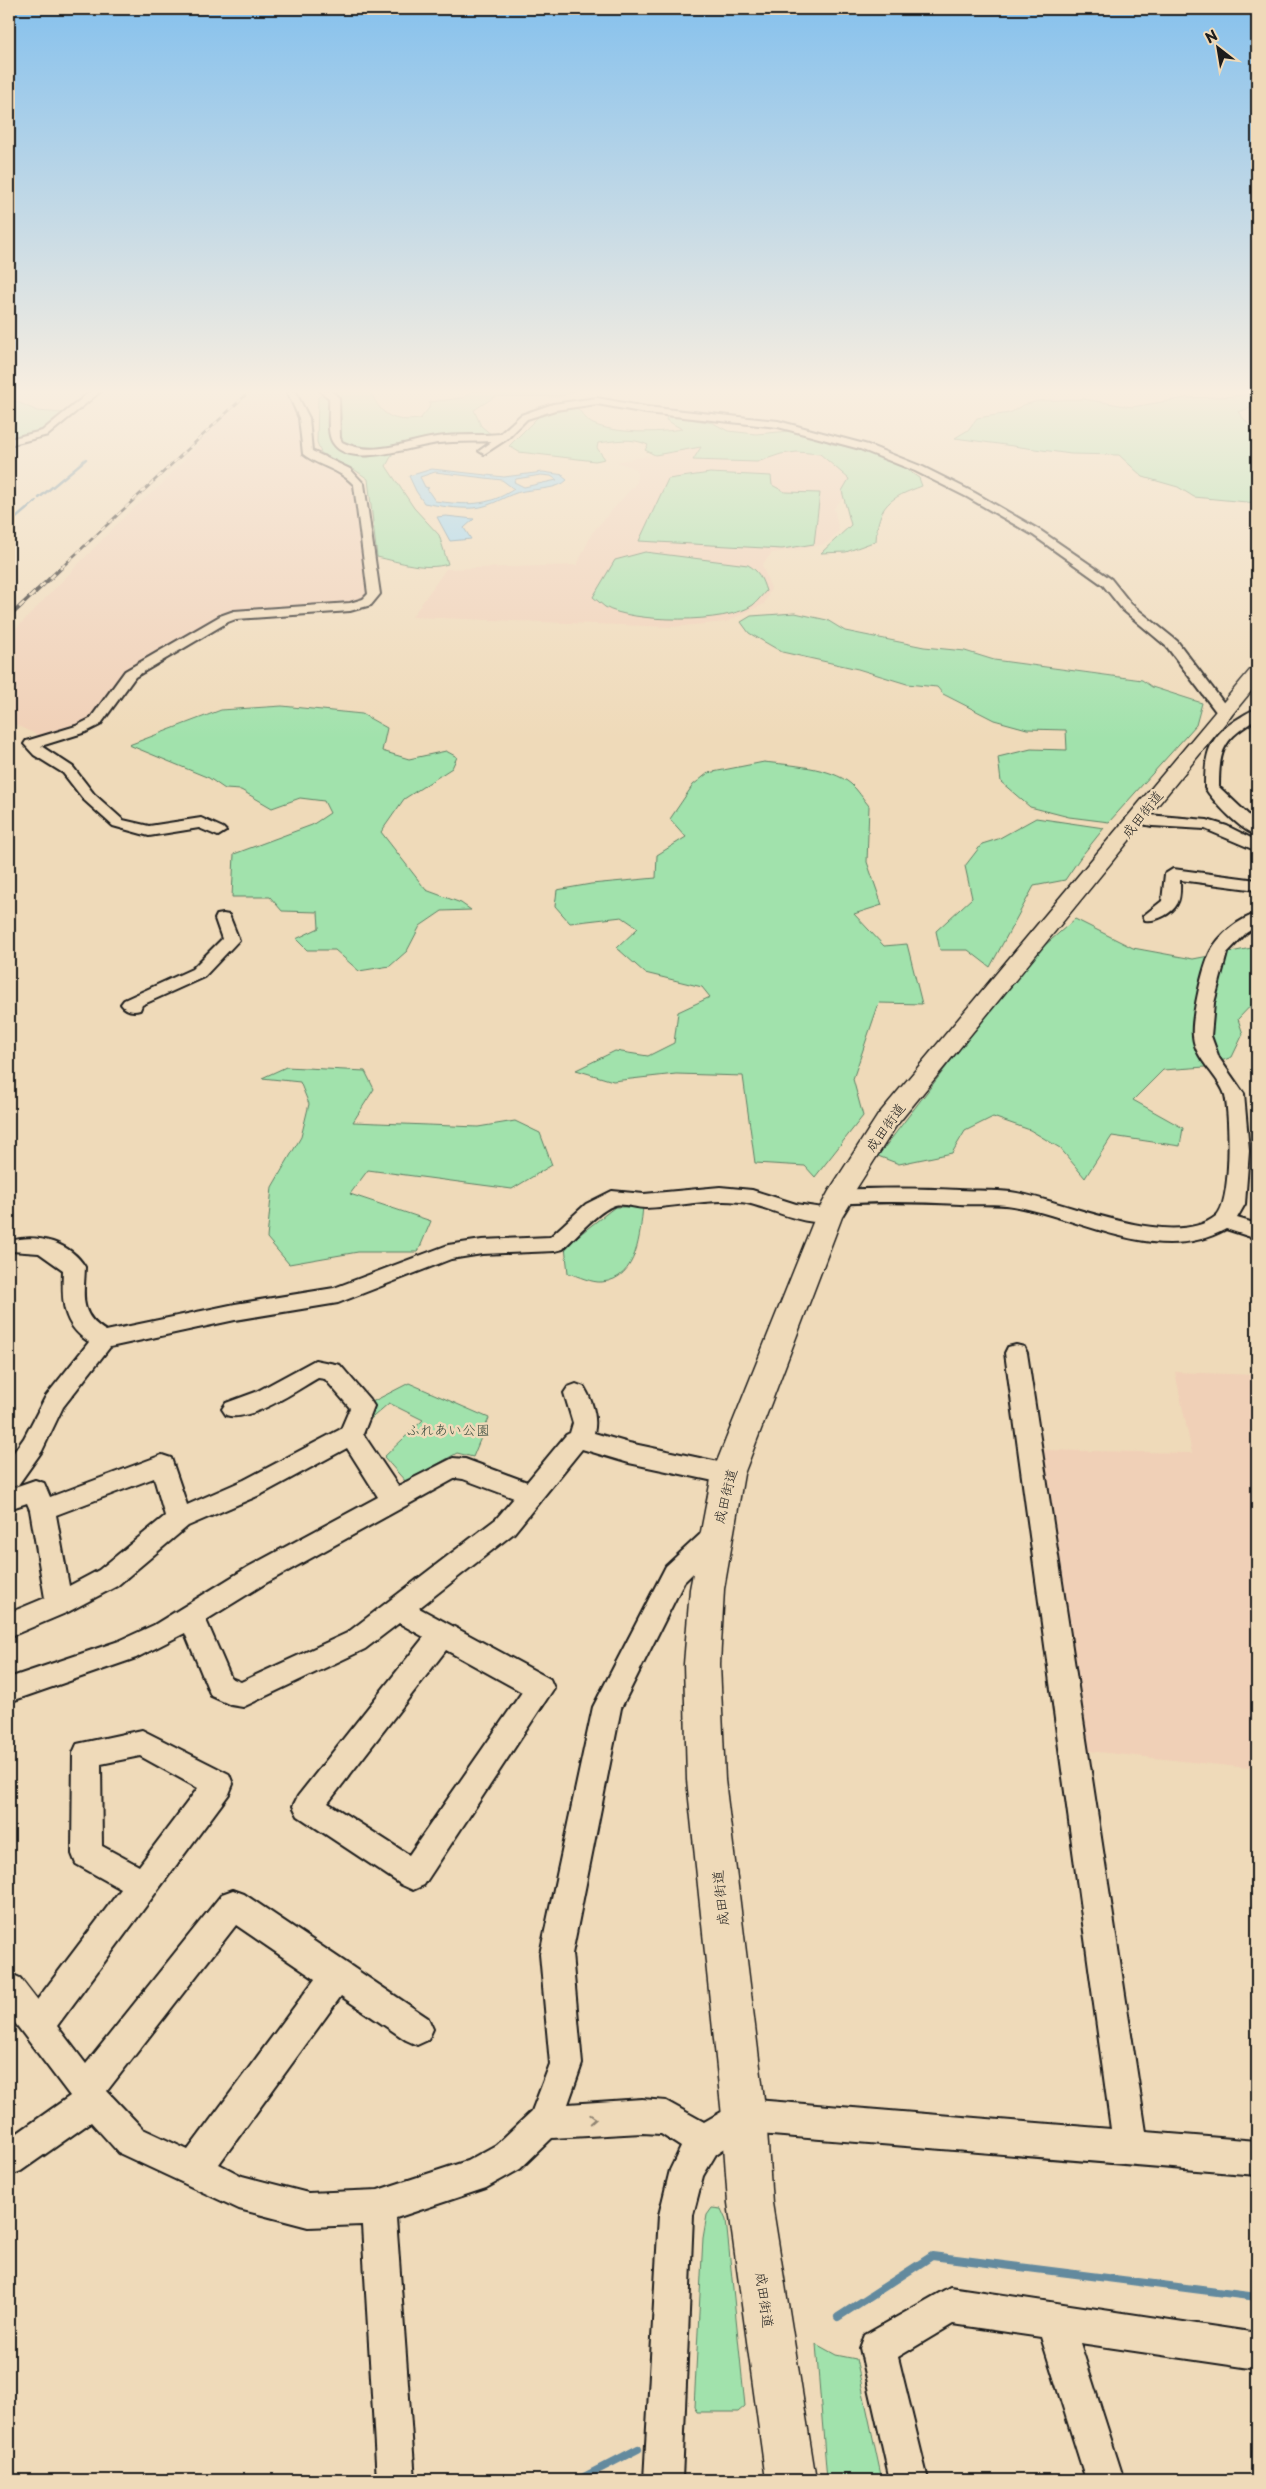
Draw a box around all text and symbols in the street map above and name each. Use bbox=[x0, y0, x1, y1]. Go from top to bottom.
north arrow bbox=[1194, 22, 1244, 72]
text: N bbox=[1201, 25, 1221, 48]
street label: 成田街道 bbox=[1116, 786, 1168, 842]
street label: 成田街道 bbox=[860, 1098, 910, 1156]
park label: ふれあい公園 bbox=[406, 1419, 490, 1440]
street label: 成田街道 bbox=[708, 1466, 742, 1526]
street label: 成田街道 bbox=[707, 1869, 733, 1927]
one-way arrow bbox=[590, 2113, 598, 2124]
street label: 成田街道 bbox=[751, 2271, 779, 2329]

